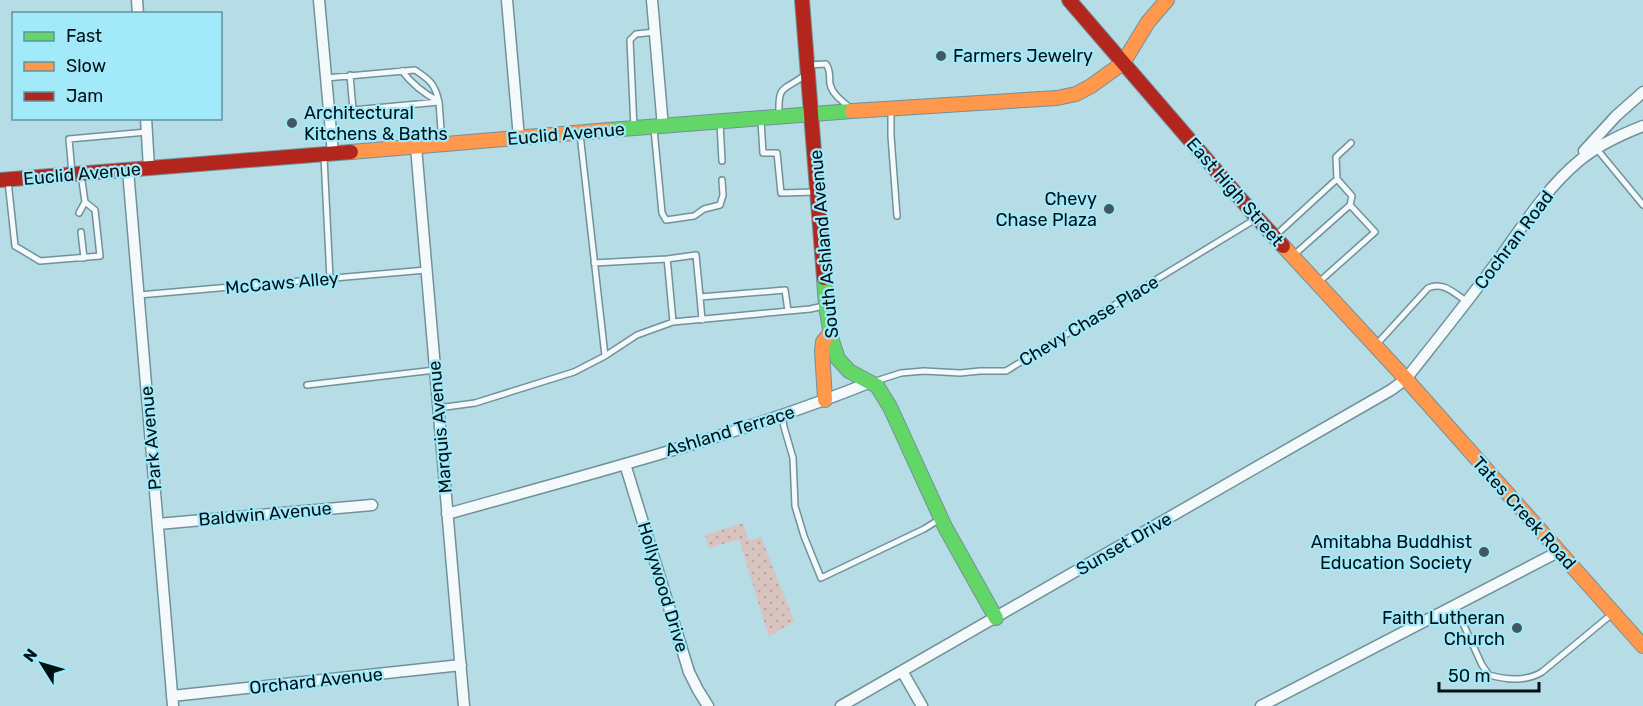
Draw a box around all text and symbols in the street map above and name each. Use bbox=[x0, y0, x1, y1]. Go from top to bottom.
legend bbox=[12, 12, 222, 120]
text: Fast bbox=[66, 25, 102, 47]
place label: Farmers Jewelry bbox=[953, 45, 1093, 67]
marker: Farmers Jewelry bbox=[934, 49, 948, 63]
text: Slow bbox=[66, 55, 106, 77]
text: Jam bbox=[66, 85, 103, 107]
place label: Architectural Kitchens & Baths bbox=[304, 102, 448, 145]
marker: Architectural Kitchens & Baths bbox=[285, 116, 299, 130]
street label: Euclid Avenue bbox=[506, 118, 626, 150]
street label: East High Street bbox=[1182, 133, 1288, 251]
street label: South Ashland Avenue bbox=[805, 149, 843, 339]
street label: Euclid Avenue bbox=[22, 158, 142, 190]
street label: Cochran Road bbox=[1470, 186, 1558, 294]
place label: Chevy Chase Plaza bbox=[995, 188, 1097, 231]
marker: Chevy Chase Plaza bbox=[1102, 202, 1116, 216]
street label: McCaws Alley bbox=[224, 267, 340, 299]
street label: Chevy Chase Place bbox=[1015, 271, 1163, 371]
street label: Marquis Avenue bbox=[423, 360, 457, 494]
street label: Park Avenue bbox=[135, 385, 167, 491]
street label: Ashland Terrace bbox=[663, 401, 797, 461]
street label: Tates Creek Road bbox=[1468, 452, 1580, 574]
street label: Baldwin Avenue bbox=[197, 497, 333, 531]
street label: Sunset Drive bbox=[1072, 508, 1176, 580]
street label: Hollywood Drive bbox=[633, 519, 693, 655]
place label: Amitabha Buddhist Education Society bbox=[1311, 531, 1472, 574]
marker: Amitabha Buddhist Education Society bbox=[1477, 545, 1491, 559]
place label: Faith Lutheran Church bbox=[1382, 607, 1505, 650]
marker: Faith Lutheran Church bbox=[1510, 621, 1524, 635]
north arrow bbox=[12, 634, 72, 694]
text: N bbox=[19, 645, 41, 666]
scale bar bbox=[1439, 655, 1540, 693]
street label: Orchard Avenue bbox=[248, 663, 384, 699]
text: 50 m bbox=[1448, 665, 1491, 687]

